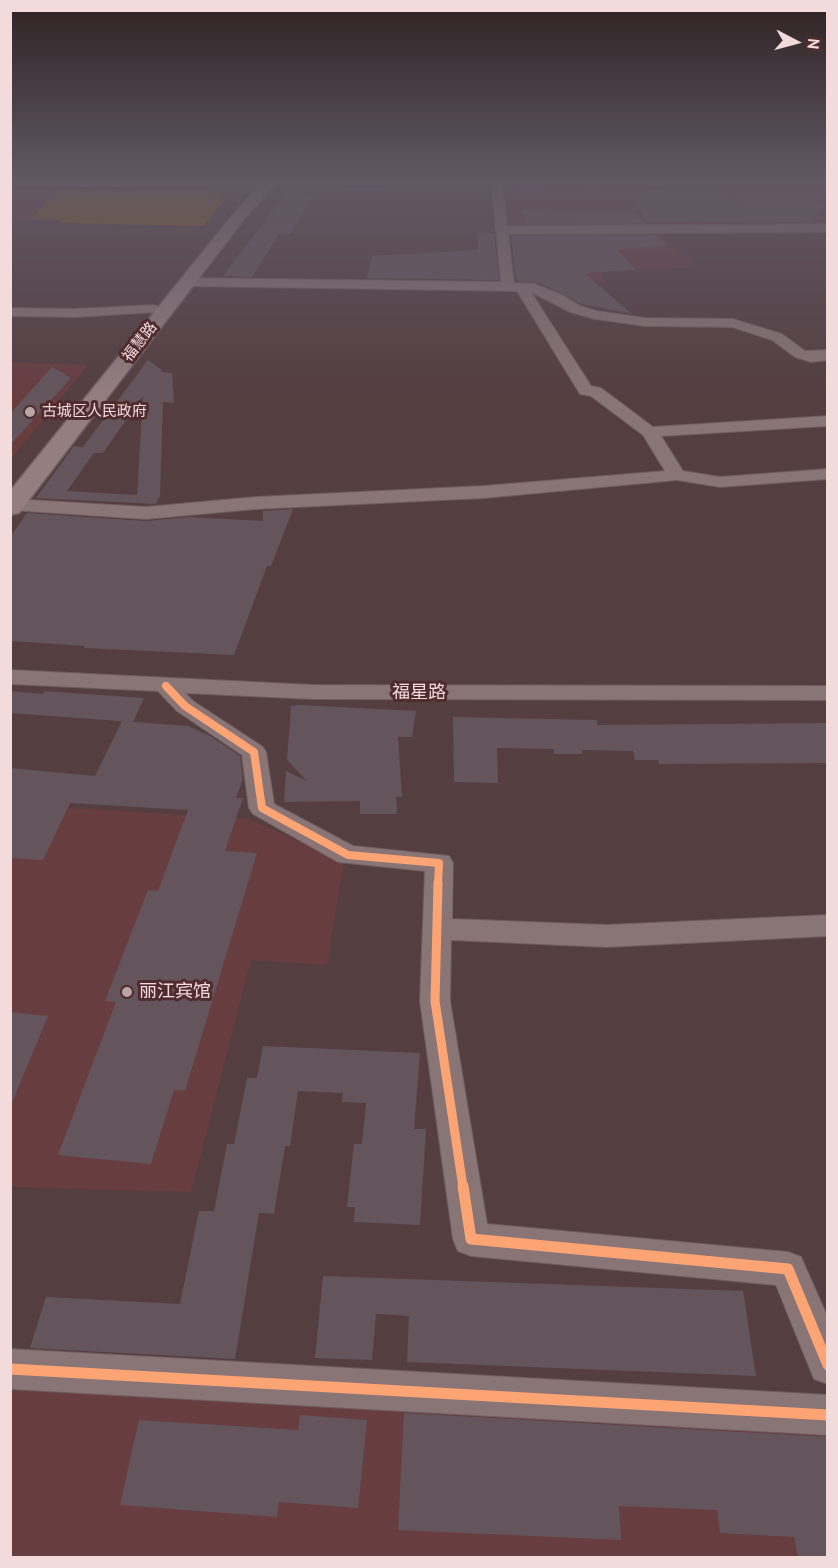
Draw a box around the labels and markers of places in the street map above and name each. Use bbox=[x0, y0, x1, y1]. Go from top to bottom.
place label: 古城区人民政府 bbox=[42, 403, 147, 421]
marker: 古城区人民政府 bbox=[23, 405, 37, 419]
place label: 丽江宾馆 bbox=[139, 981, 211, 1003]
marker: 丽江宾馆 bbox=[120, 985, 134, 999]

